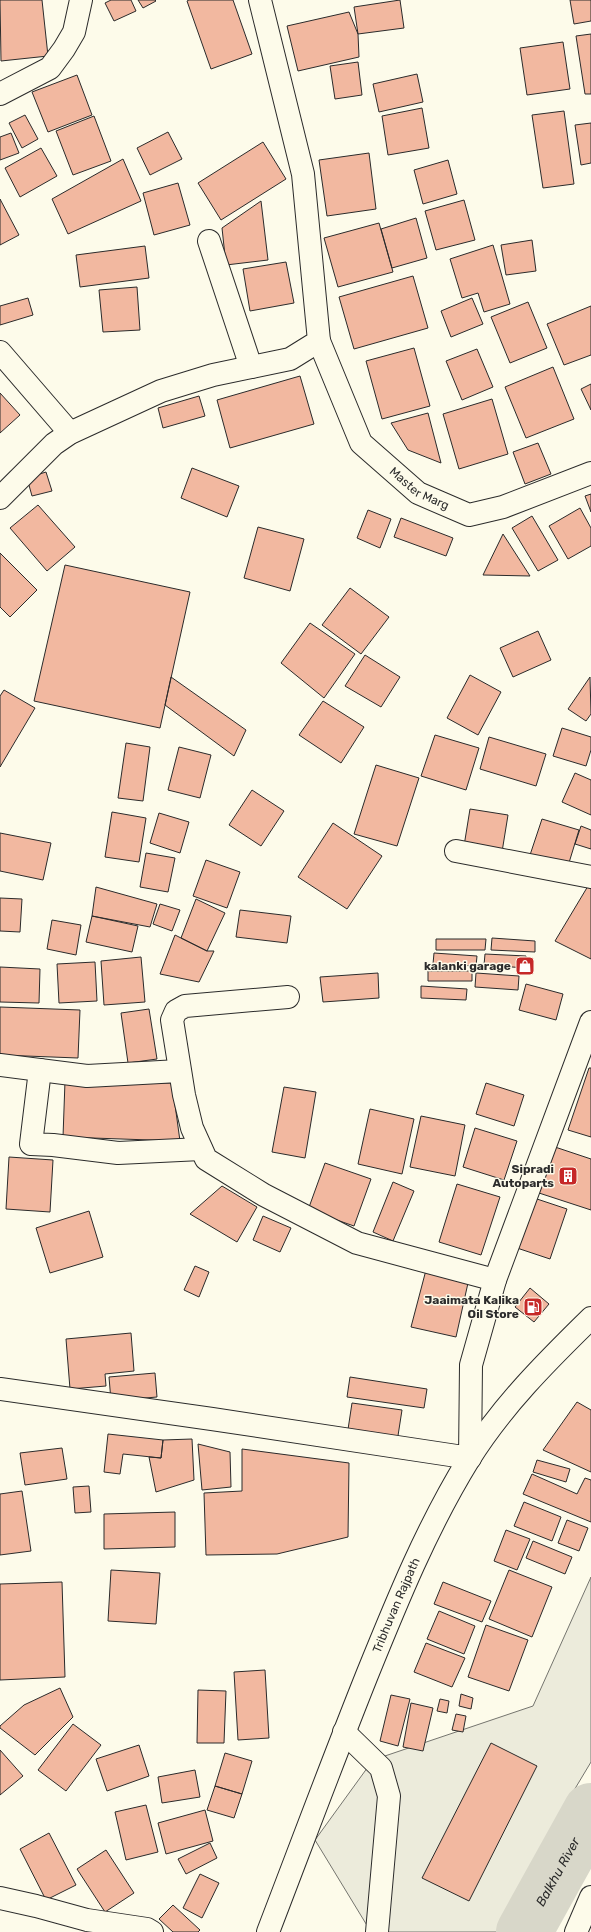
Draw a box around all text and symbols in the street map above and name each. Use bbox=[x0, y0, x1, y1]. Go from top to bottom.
street label: Master Marg bbox=[387, 464, 451, 513]
shop icon: kalanki garage bbox=[514, 955, 536, 977]
place label: kalanki garage bbox=[424, 959, 511, 973]
place label: Sipradi Autoparts bbox=[493, 1162, 554, 1190]
building icon: Sipradi Autoparts bbox=[557, 1165, 579, 1187]
place label: Jaaimata Kalika Oil Store bbox=[424, 1293, 519, 1321]
fuel station icon: Jaaimata Kalika Oil Store bbox=[522, 1296, 544, 1318]
street label: Tribhuvan Rajpath bbox=[370, 1556, 423, 1655]
water label: Balkhu River bbox=[533, 1834, 583, 1909]

